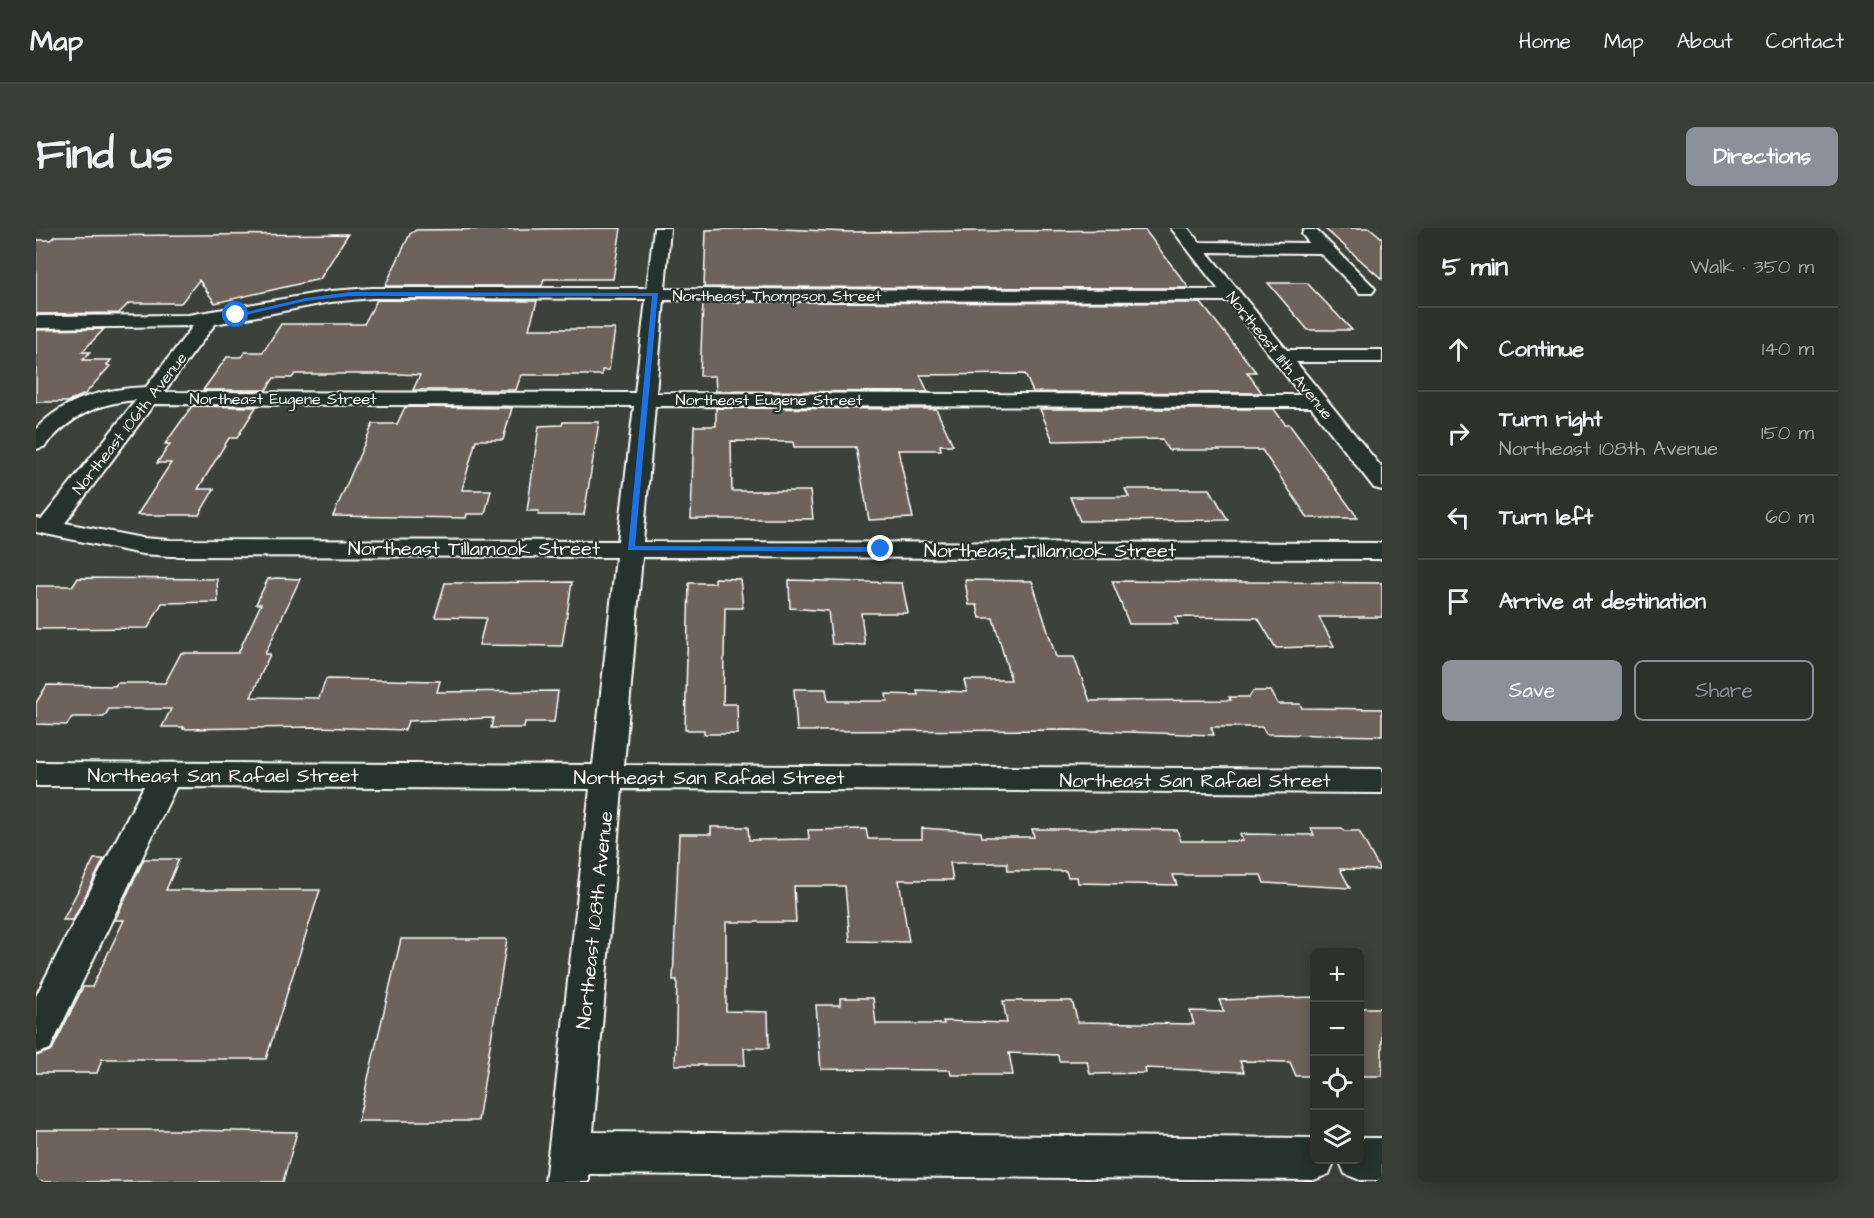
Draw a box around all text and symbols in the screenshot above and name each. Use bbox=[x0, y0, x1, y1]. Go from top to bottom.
text: Map bbox=[30, 22, 83, 61]
text: Home bbox=[1519, 27, 1571, 56]
text: Map bbox=[1604, 27, 1644, 56]
text: About bbox=[1677, 27, 1733, 56]
text: Contact bbox=[1766, 27, 1844, 56]
text: Find us bbox=[36, 127, 173, 185]
button: Directions bbox=[1686, 127, 1838, 186]
text: 5 min bbox=[1442, 249, 1508, 285]
text: Walk · 350 m bbox=[1690, 253, 1814, 281]
street label: Northeast Thompson Street bbox=[673, 285, 882, 307]
street label: Northeast 111th Avenue bbox=[1221, 287, 1338, 425]
route start bbox=[222, 301, 248, 327]
icon: ahead bbox=[1442, 333, 1475, 366]
text: Continue bbox=[1499, 334, 1584, 365]
text: 140 m bbox=[1762, 335, 1814, 363]
street label: Northeast 106th Avenue bbox=[67, 348, 193, 499]
street label: Northeast Eugene Street bbox=[190, 388, 377, 411]
street label: Northeast Eugene Street bbox=[676, 389, 863, 412]
text: Turn right bbox=[1499, 404, 1602, 435]
icon: right bbox=[1442, 417, 1475, 450]
text: 150 m bbox=[1761, 419, 1814, 447]
text: Northeast 108th Avenue bbox=[1499, 435, 1718, 463]
icon: left bbox=[1442, 501, 1475, 534]
text: Turn left bbox=[1499, 502, 1593, 533]
text: 60 m bbox=[1765, 503, 1814, 531]
street label: Northeast Tillamook Street bbox=[348, 535, 600, 563]
route end bbox=[867, 535, 893, 561]
street label: Northeast Tillamook Street bbox=[924, 537, 1176, 565]
icon: arrive bbox=[1442, 585, 1475, 618]
text: Arrive at destination bbox=[1499, 586, 1706, 617]
button: Save bbox=[1442, 660, 1622, 721]
button: Share bbox=[1634, 660, 1814, 721]
street label: Northeast San Rafael Street bbox=[87, 762, 359, 790]
street label: Northeast San Rafael Street bbox=[573, 764, 845, 792]
street label: Northeast San Rafael Street bbox=[1059, 767, 1331, 795]
street label: Northeast 108th Avenue bbox=[570, 810, 620, 1030]
map controls bbox=[1310, 948, 1364, 1164]
button: + bbox=[1310, 948, 1364, 1002]
button: − bbox=[1310, 1002, 1364, 1056]
button: locate bbox=[1310, 1056, 1364, 1110]
button: layers bbox=[1310, 1110, 1364, 1164]

